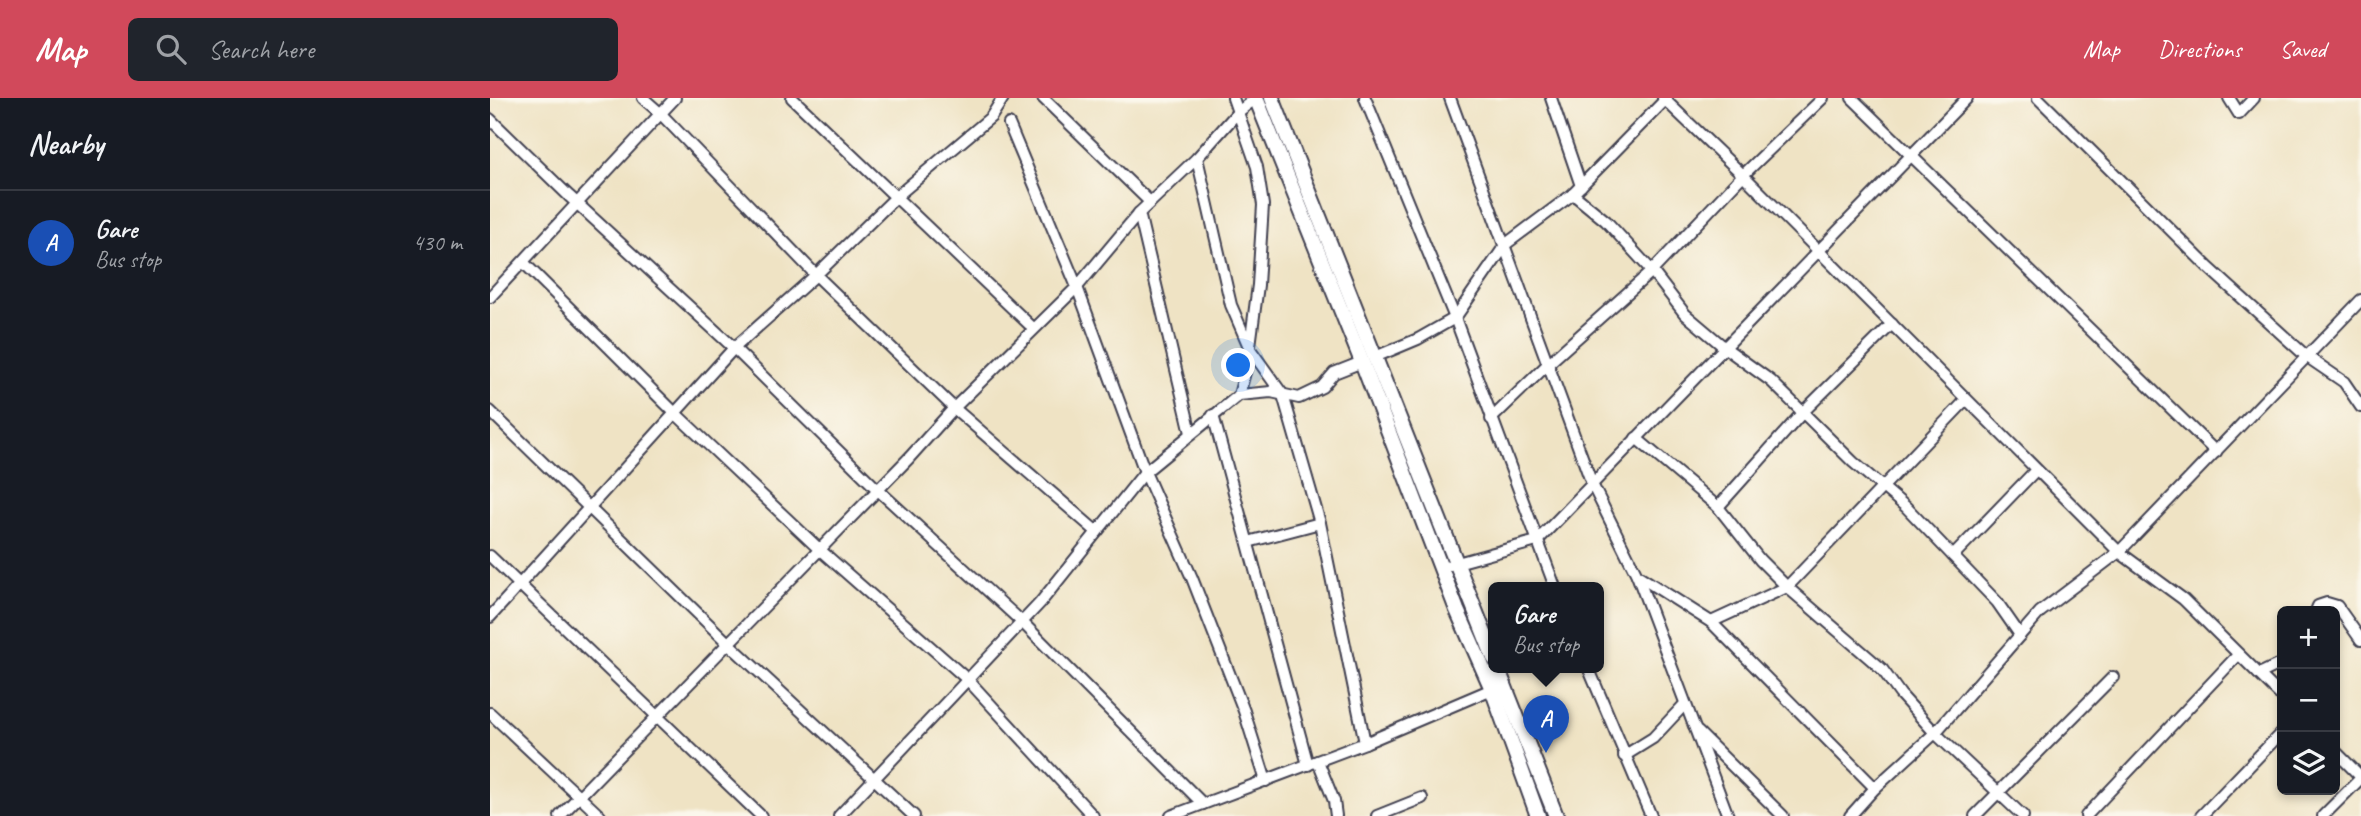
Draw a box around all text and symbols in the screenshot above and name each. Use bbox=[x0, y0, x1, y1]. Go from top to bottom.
search box bbox=[128, 18, 618, 81]
text: Map bbox=[35, 28, 86, 70]
icon: search bbox=[152, 30, 190, 68]
text: Search here bbox=[208, 33, 314, 66]
text: Map bbox=[2083, 34, 2120, 64]
text: Directions bbox=[2158, 34, 2241, 64]
text: Saved bbox=[2279, 34, 2326, 64]
text: Nearby bbox=[28, 125, 104, 163]
text: Gare bbox=[95, 212, 137, 245]
text: A bbox=[45, 228, 57, 257]
text: 430 m bbox=[413, 228, 462, 257]
text: Bus stop bbox=[95, 245, 161, 274]
your location bbox=[1221, 348, 1255, 382]
popup bbox=[1488, 582, 1604, 673]
text: Gare bbox=[1513, 597, 1555, 630]
map controls bbox=[2277, 606, 2340, 795]
button: + bbox=[2277, 606, 2340, 669]
text: Bus stop bbox=[1513, 630, 1579, 659]
button: − bbox=[2277, 669, 2340, 732]
pin: A bbox=[1523, 695, 1569, 753]
button: layers bbox=[2277, 732, 2340, 795]

